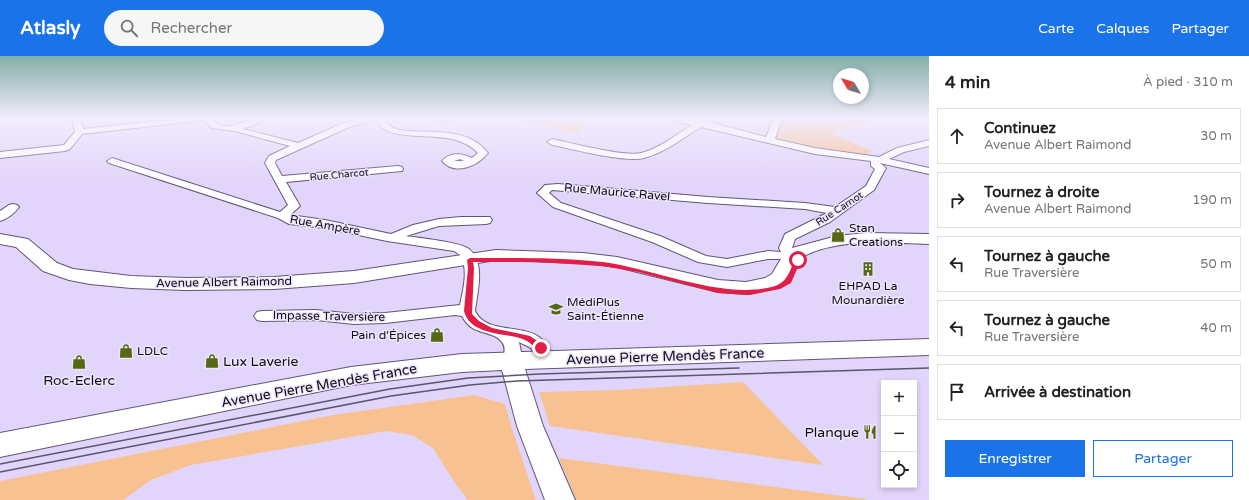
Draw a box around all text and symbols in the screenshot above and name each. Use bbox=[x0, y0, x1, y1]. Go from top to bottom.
search box bbox=[104, 10, 384, 46]
text: Atlasly bbox=[20, 17, 80, 39]
icon: search bbox=[118, 17, 140, 39]
text: Rechercher bbox=[150, 19, 232, 37]
text: Carte bbox=[1038, 20, 1074, 37]
text: Calques bbox=[1096, 20, 1149, 37]
text: Partager bbox=[1171, 20, 1229, 37]
north arrow bbox=[833, 68, 869, 104]
text: 4 min bbox=[945, 72, 990, 93]
text: À pied · 310 m bbox=[1143, 74, 1233, 90]
text: Continuez bbox=[984, 119, 1056, 137]
icon: ahead bbox=[946, 125, 968, 147]
text: 30 m bbox=[1200, 128, 1232, 144]
text: Avenue Albert Raimond bbox=[984, 137, 1131, 153]
street label: Rue Charcot bbox=[309, 166, 369, 184]
street label: Rue Maurice Ravel bbox=[563, 180, 671, 204]
text: Tournez à droite bbox=[984, 183, 1099, 201]
street label: Rue Carnot bbox=[814, 189, 866, 229]
icon: right bbox=[946, 189, 968, 211]
text: 190 m bbox=[1192, 192, 1232, 208]
text: Avenue Albert Raimond bbox=[984, 201, 1131, 217]
street label: Rue Ampère bbox=[289, 212, 361, 238]
place label: Stan Creations bbox=[849, 221, 903, 249]
shop icon: Stan Creations bbox=[830, 227, 846, 243]
text: Tournez à gauche bbox=[984, 247, 1110, 265]
route start bbox=[789, 251, 807, 269]
icon: left bbox=[946, 253, 968, 275]
text: 50 m bbox=[1200, 256, 1232, 272]
building icon: EHPAD La Mounardière bbox=[860, 261, 876, 277]
text: Rue Traversière bbox=[984, 265, 1079, 281]
street label: Avenue Albert Raimond bbox=[156, 274, 292, 290]
place label: EHPAD La Mounardière bbox=[831, 279, 905, 307]
place label: MédiPlus Saint-Étienne bbox=[567, 295, 644, 323]
school or university icon: MédiPlus Saint-Étienne bbox=[548, 301, 564, 317]
street label: Impasse Traversière bbox=[273, 308, 385, 324]
text: Tournez à gauche bbox=[984, 311, 1110, 329]
icon: left bbox=[946, 317, 968, 339]
text: 40 m bbox=[1200, 320, 1232, 336]
shop icon: Pain d'Épices bbox=[429, 327, 445, 343]
place label: Pain d'Épices bbox=[351, 328, 426, 342]
text: Rue Traversière bbox=[984, 329, 1079, 345]
route end bbox=[532, 339, 550, 357]
shop icon: LDLC bbox=[118, 343, 134, 359]
place label: LDLC bbox=[137, 344, 168, 358]
street label: Avenue Pierre Mendès France bbox=[565, 345, 765, 368]
shop icon: Lux Laverie bbox=[204, 353, 220, 369]
place label: Lux Laverie bbox=[223, 353, 299, 370]
shop icon: Roc-Eclerc bbox=[71, 354, 87, 370]
street label: Avenue Pierre Mendès France bbox=[220, 360, 418, 411]
place label: Roc-Eclerc bbox=[43, 372, 115, 389]
map controls bbox=[881, 380, 917, 488]
button: + bbox=[881, 380, 917, 416]
icon: arrive bbox=[946, 381, 968, 403]
text: Arrivée à destination bbox=[984, 383, 1131, 401]
button: − bbox=[881, 416, 917, 452]
place label: Planque bbox=[805, 424, 859, 441]
restaurant icon: Planque bbox=[862, 424, 878, 440]
button: Enregistrer bbox=[945, 440, 1085, 477]
button: Partager bbox=[1093, 440, 1233, 477]
button: locate bbox=[881, 452, 917, 488]

